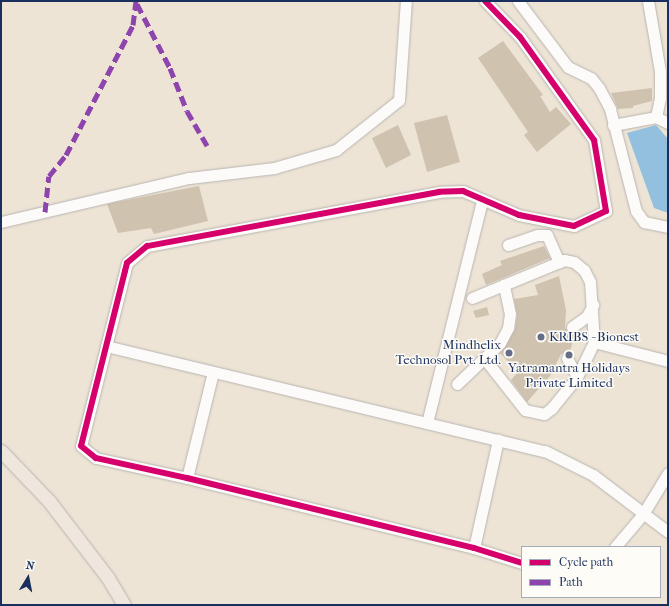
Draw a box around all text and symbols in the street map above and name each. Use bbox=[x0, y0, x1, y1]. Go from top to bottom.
place label: KRIBS - Bionest bbox=[549, 329, 639, 345]
marker: KRIBS - Bionest bbox=[536, 332, 546, 342]
place label: Mindhelix Technosol Pvt. Ltd. bbox=[396, 338, 501, 369]
marker: Mindhelix Technosol Pvt. Ltd. bbox=[504, 348, 514, 358]
marker: Yatramantra Holidays Private Limited bbox=[564, 350, 574, 360]
place label: Yatramantra Holidays Private Limited bbox=[508, 361, 630, 392]
legend bbox=[521, 546, 661, 598]
text: Cycle path bbox=[559, 555, 613, 569]
north arrow bbox=[8, 558, 48, 598]
text: N bbox=[25, 559, 35, 573]
text: Path bbox=[559, 575, 583, 589]

